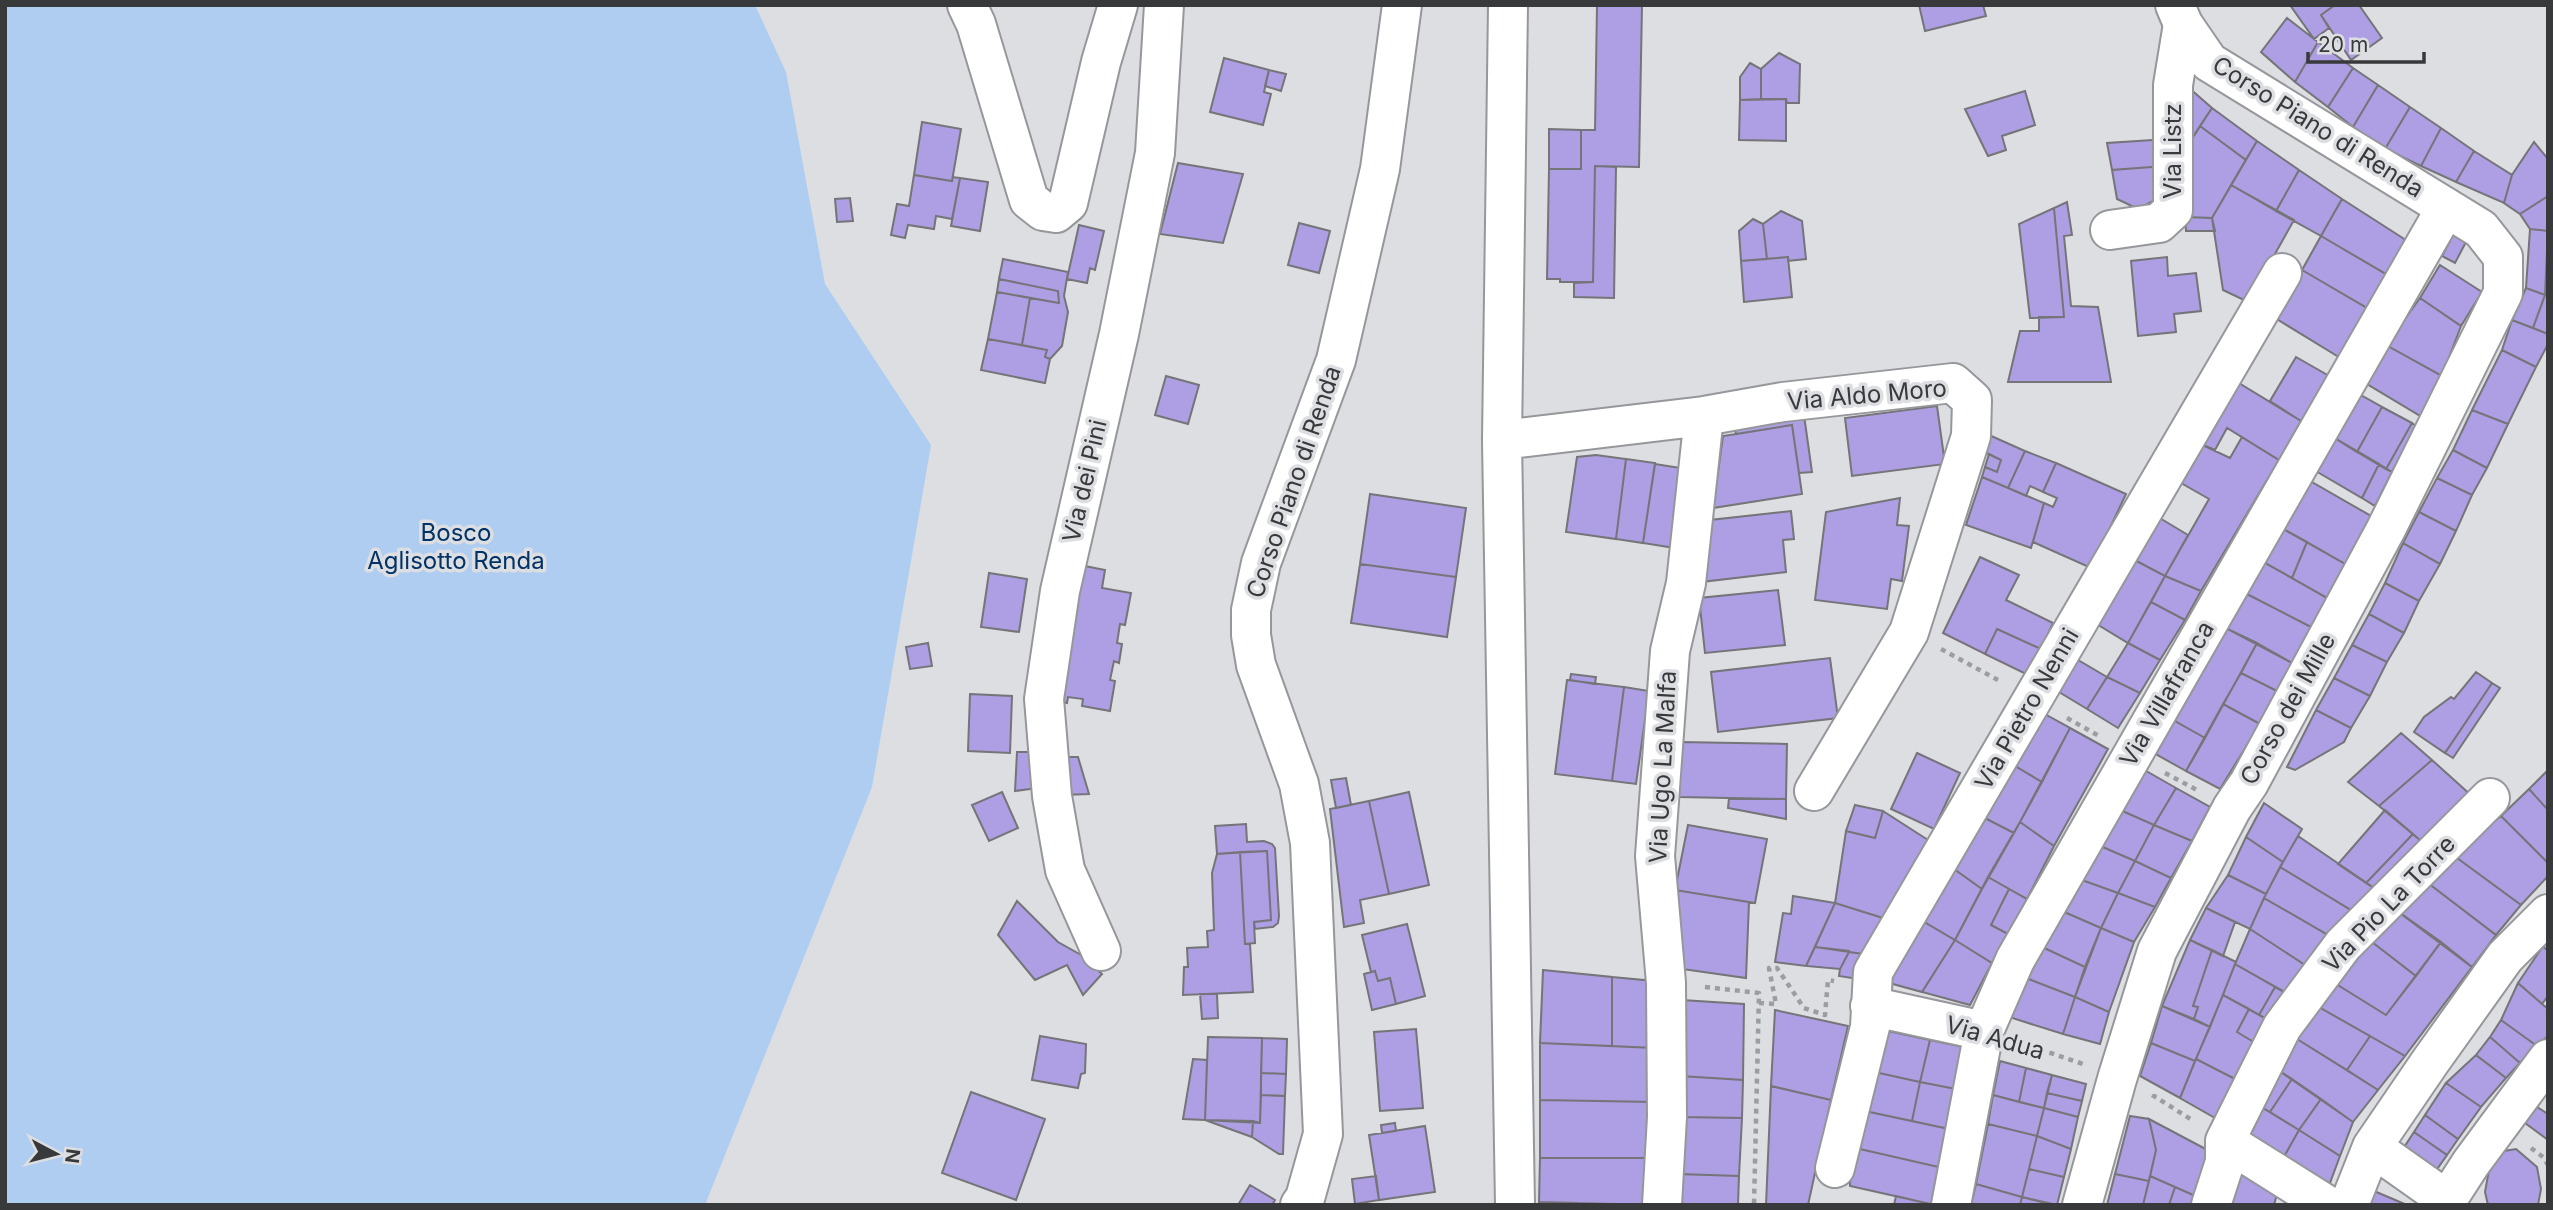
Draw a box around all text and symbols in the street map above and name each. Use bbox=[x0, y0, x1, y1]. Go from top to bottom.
scale bar bbox=[2308, 21, 2424, 65]
text: 20 m bbox=[2318, 32, 2368, 57]
street label: Corso Piano di Renda bbox=[2207, 50, 2429, 203]
street label: Via Listz bbox=[2158, 103, 2187, 199]
street label: Corso Piano di Renda bbox=[1240, 362, 1347, 602]
street label: Via Aldo Moro bbox=[1786, 373, 1948, 416]
street label: Via dei Pini bbox=[1056, 417, 1113, 545]
park label: Bosco Aglisotto Renda bbox=[367, 518, 545, 575]
street label: Via Villafranca bbox=[2113, 616, 2220, 772]
street label: Via Pietro Nenni bbox=[1969, 623, 2085, 795]
street label: Corso dei Mille bbox=[2234, 628, 2341, 790]
street label: Via Ugo La Malfa bbox=[1643, 670, 1682, 864]
street label: Via Pio La Torre bbox=[2316, 829, 2461, 978]
street label: Via Adua bbox=[1942, 1010, 2048, 1065]
north arrow bbox=[21, 1119, 91, 1189]
text: N bbox=[60, 1147, 85, 1165]

